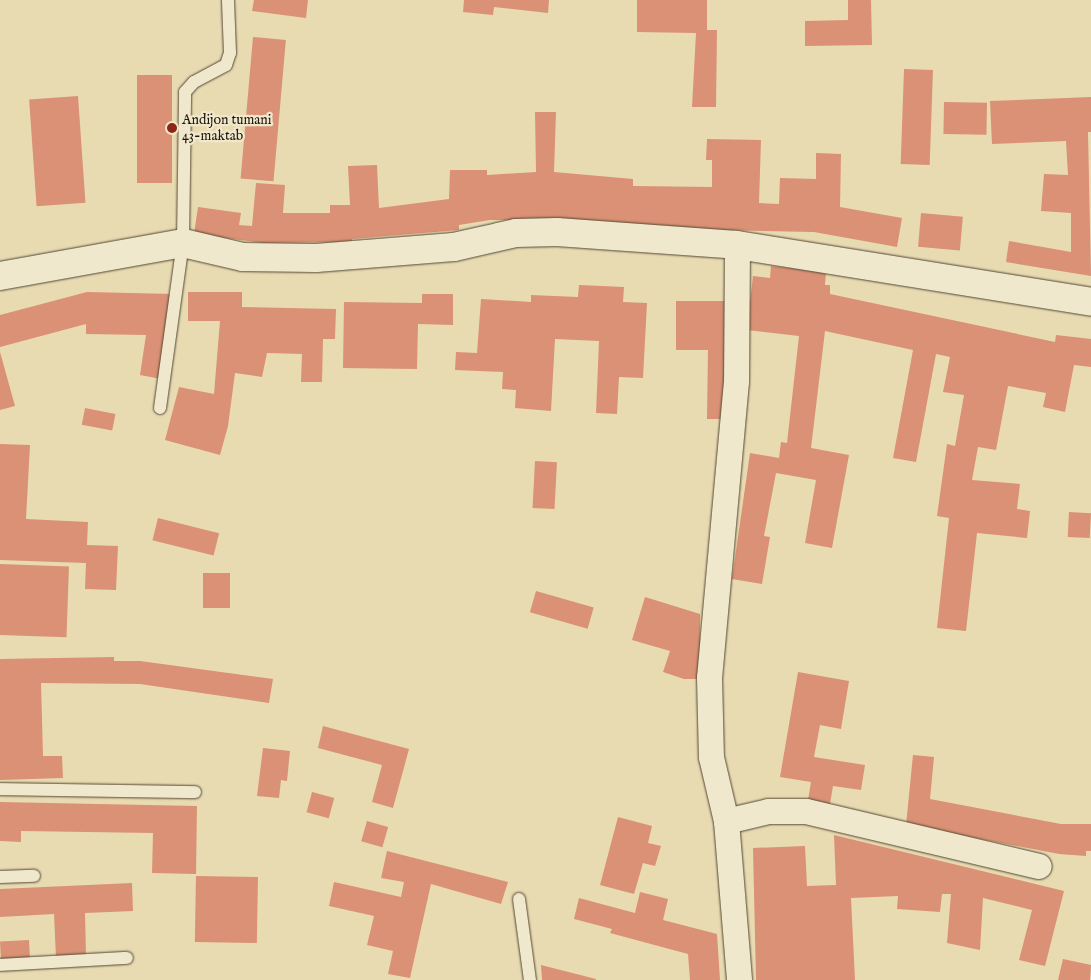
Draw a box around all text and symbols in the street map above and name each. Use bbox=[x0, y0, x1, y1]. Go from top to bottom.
place label: Andijon tumani 43-maktab bbox=[182, 112, 272, 144]
marker: Andijon tumani 43-maktab bbox=[166, 122, 178, 134]

